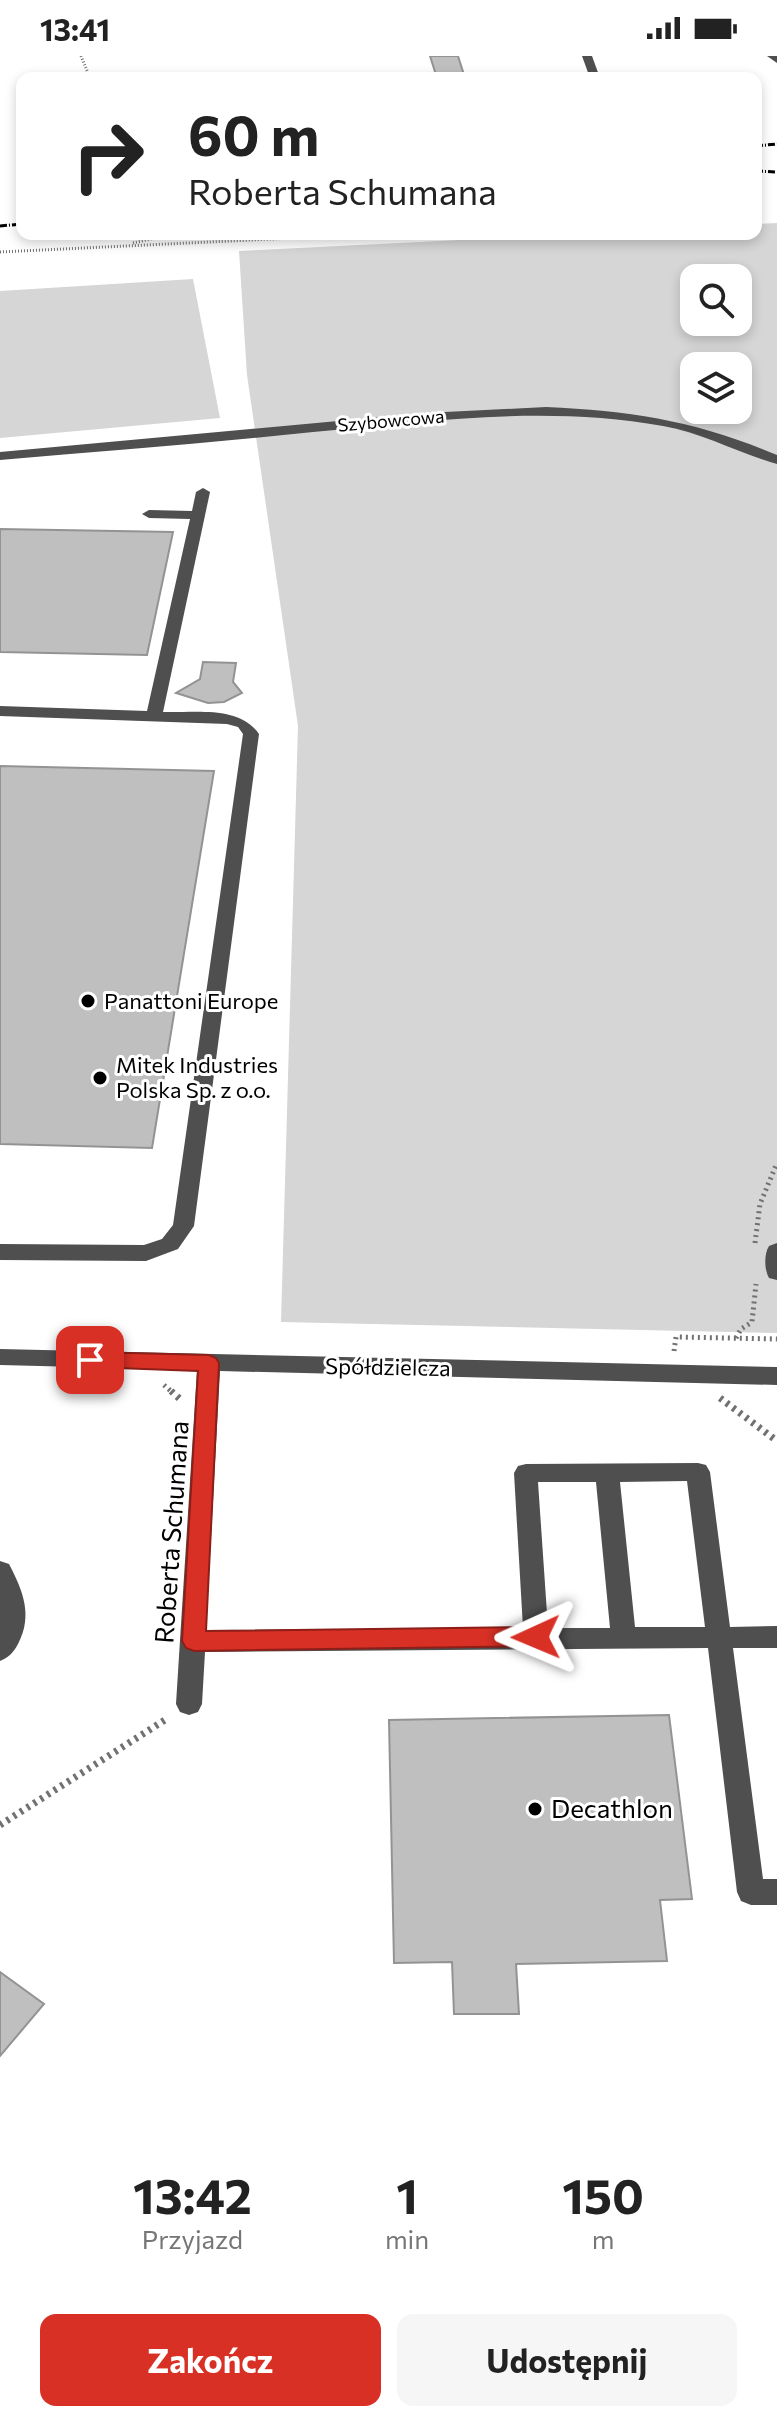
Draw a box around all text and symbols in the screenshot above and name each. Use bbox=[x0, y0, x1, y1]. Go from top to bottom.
text: 13:41 bbox=[40, 10, 110, 47]
text: 60 m bbox=[188, 99, 319, 168]
icon: right bbox=[56, 104, 160, 208]
text: Roberta Schumana bbox=[188, 168, 497, 212]
map controls bbox=[680, 264, 752, 424]
button: search bbox=[680, 264, 752, 336]
button: layers bbox=[680, 352, 752, 424]
street label: Szybowcowa bbox=[337, 404, 445, 436]
place label: Panattoni Europe bbox=[104, 987, 278, 1014]
marker: Panattoni Europe bbox=[79, 992, 97, 1010]
place label: Mitek Industries Polska Sp. z o.o. bbox=[116, 1051, 278, 1103]
marker: Mitek Industries Polska Sp. z o.o. bbox=[91, 1069, 109, 1087]
pin bbox=[56, 1326, 124, 1394]
icon: arrive bbox=[68, 1338, 112, 1382]
street label: Spółdzielcza bbox=[325, 1352, 451, 1381]
street label: Roberta Schumana bbox=[147, 1420, 194, 1644]
position arrow bbox=[494, 1595, 578, 1679]
place label: Decathlon bbox=[551, 1792, 673, 1823]
marker: Decathlon bbox=[526, 1800, 544, 1818]
text: 13:42 bbox=[133, 2165, 252, 2224]
text: 1 bbox=[396, 2165, 418, 2224]
text: 150 bbox=[562, 2165, 644, 2224]
text: Przyjazd bbox=[142, 2223, 243, 2254]
text: min bbox=[385, 2223, 429, 2254]
text: m bbox=[592, 2223, 614, 2254]
button: Zakończ bbox=[40, 2314, 381, 2406]
button: Udostępnij bbox=[397, 2314, 737, 2406]

